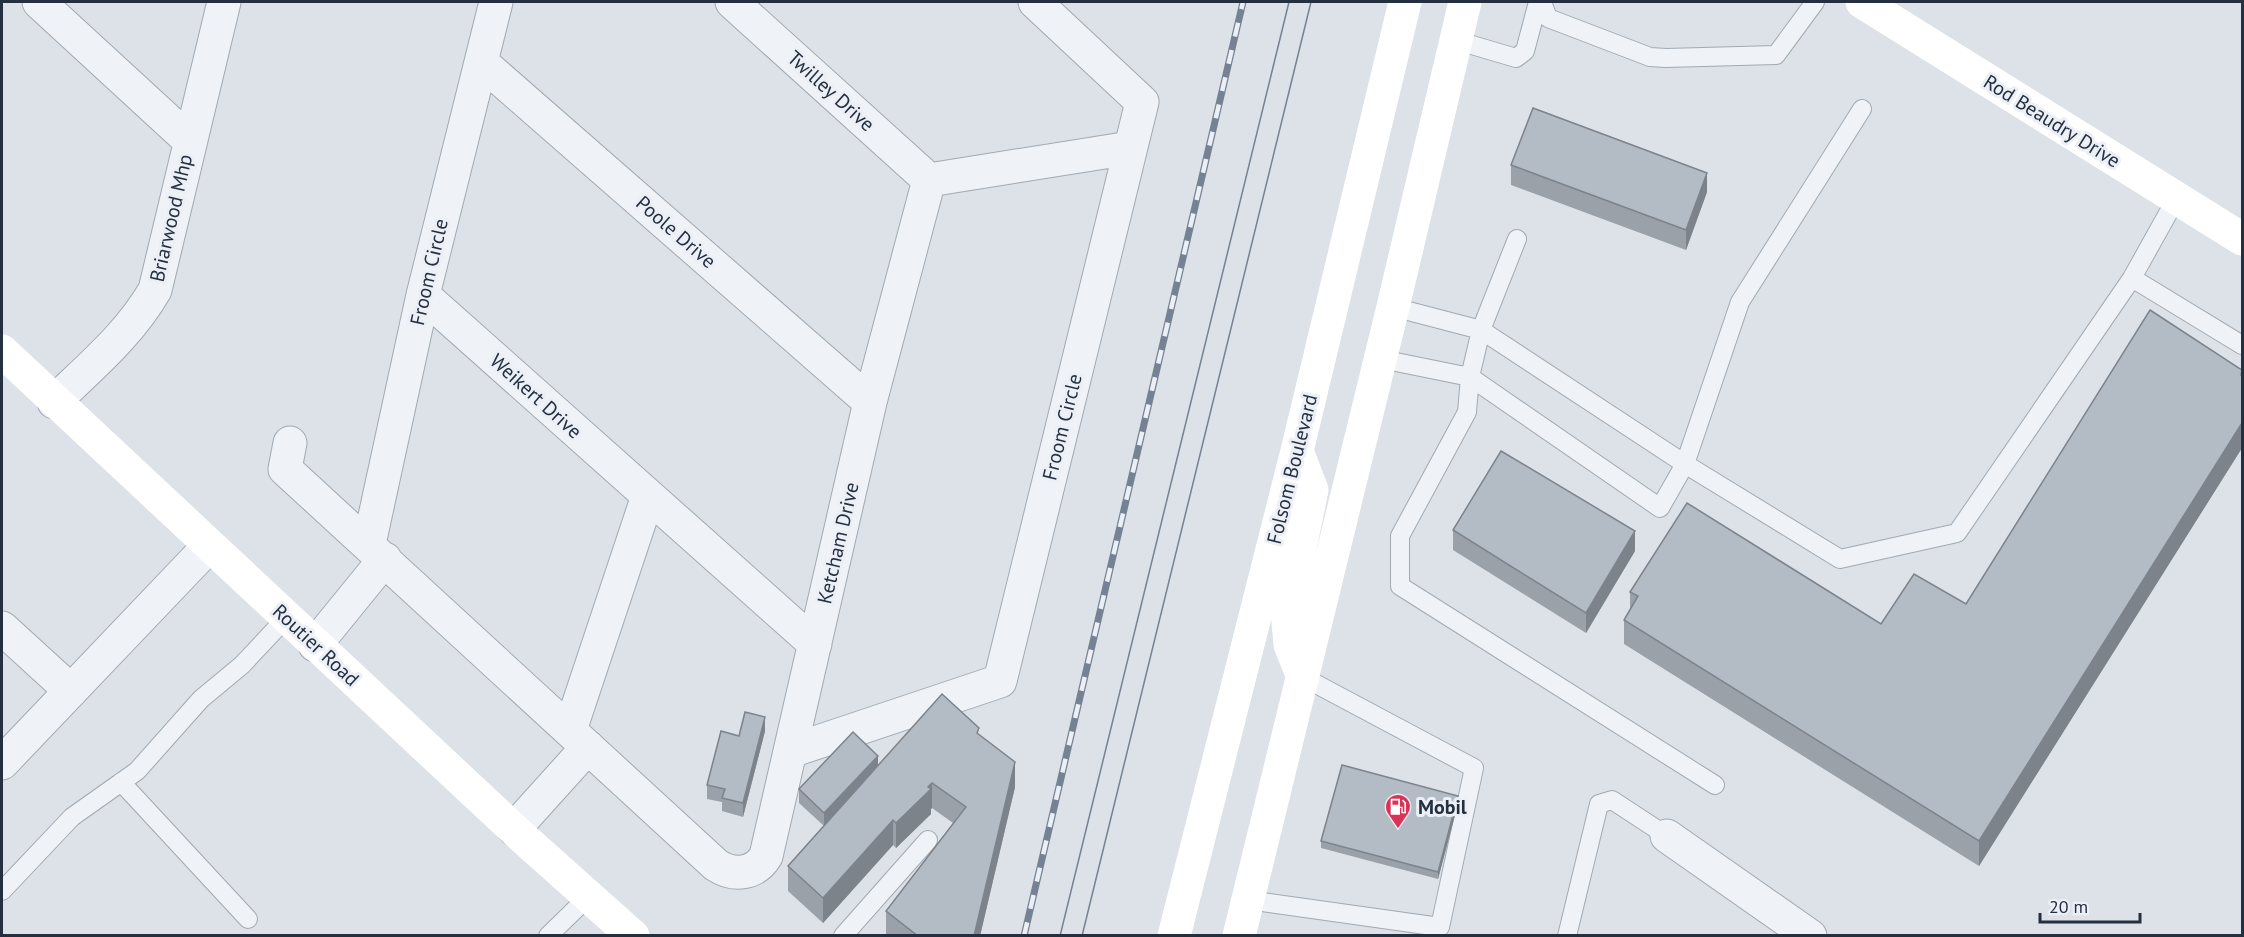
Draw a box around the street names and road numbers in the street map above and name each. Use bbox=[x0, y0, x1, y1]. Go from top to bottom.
street label: Twilley Drive bbox=[782, 45, 880, 137]
street label: Rod Beaudry Drive bbox=[1979, 68, 2125, 174]
street label: Briarwood Mhp bbox=[144, 152, 198, 284]
street label: Poole Drive bbox=[630, 190, 722, 274]
street label: Froom Circle bbox=[404, 216, 454, 328]
street label: Weikert Drive bbox=[485, 348, 587, 444]
street label: Froom Circle bbox=[1036, 371, 1088, 483]
street label: Folsom Boulevard bbox=[1261, 391, 1323, 547]
street label: Ketcham Drive bbox=[811, 480, 865, 606]
street label: Routier Road bbox=[267, 598, 365, 692]

